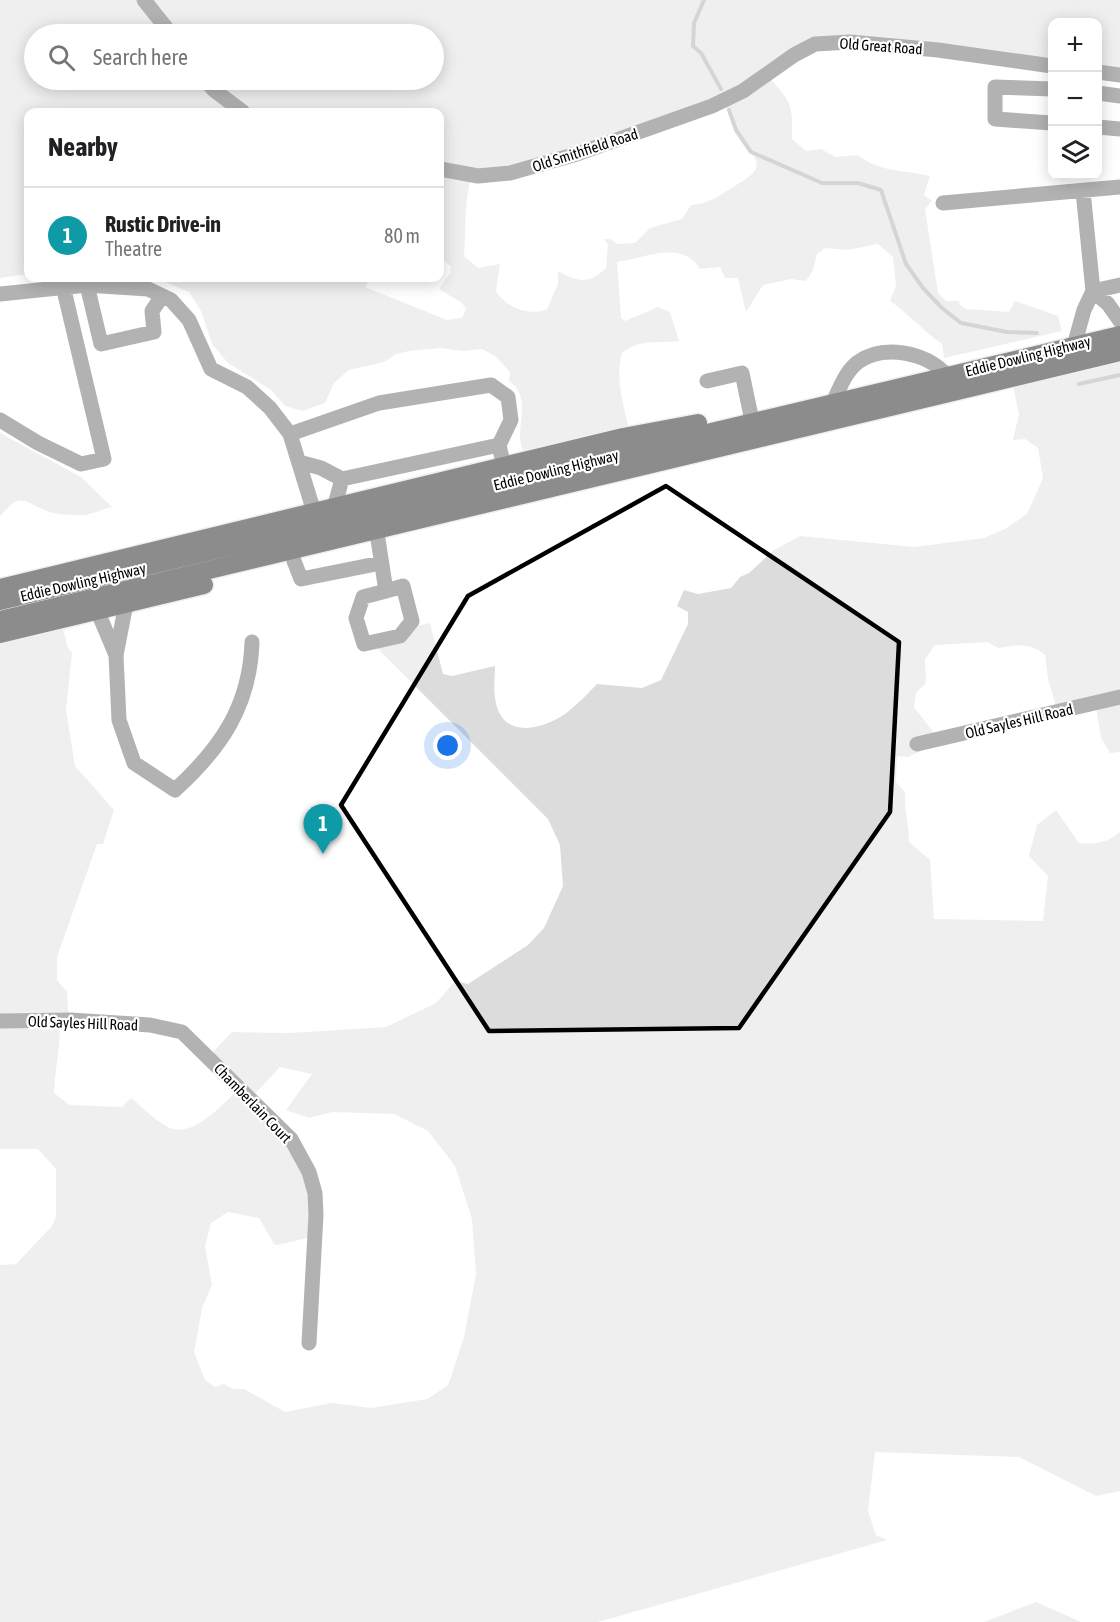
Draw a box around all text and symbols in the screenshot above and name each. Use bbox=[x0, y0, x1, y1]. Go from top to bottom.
map controls bbox=[1048, 18, 1102, 180]
button: + bbox=[1048, 18, 1102, 72]
search box bbox=[24, 24, 444, 90]
street label: Old Great Road bbox=[839, 35, 923, 57]
icon: search bbox=[45, 41, 78, 74]
text: Search here bbox=[93, 44, 188, 70]
button: − bbox=[1048, 72, 1102, 126]
street label: Old Smithfield Road bbox=[530, 125, 640, 175]
button: layers bbox=[1048, 126, 1102, 180]
text: Nearby bbox=[48, 132, 118, 162]
text: Rustic Drive-in bbox=[105, 211, 221, 237]
text: 1 bbox=[63, 224, 72, 247]
text: 80 m bbox=[384, 224, 420, 247]
text: Theatre bbox=[105, 237, 162, 260]
street label: Eddie Dowling Highway bbox=[964, 332, 1092, 380]
street label: Eddie Dowling Highway bbox=[492, 446, 620, 494]
street label: Eddie Dowling Highway bbox=[19, 559, 147, 605]
street label: Old Sayles Hill Road bbox=[963, 700, 1075, 742]
your location bbox=[433, 731, 462, 760]
pin: 1 bbox=[304, 804, 342, 854]
street label: Old Sayles Hill Road bbox=[28, 1013, 138, 1033]
street label: Chamberlain Court bbox=[211, 1060, 295, 1146]

